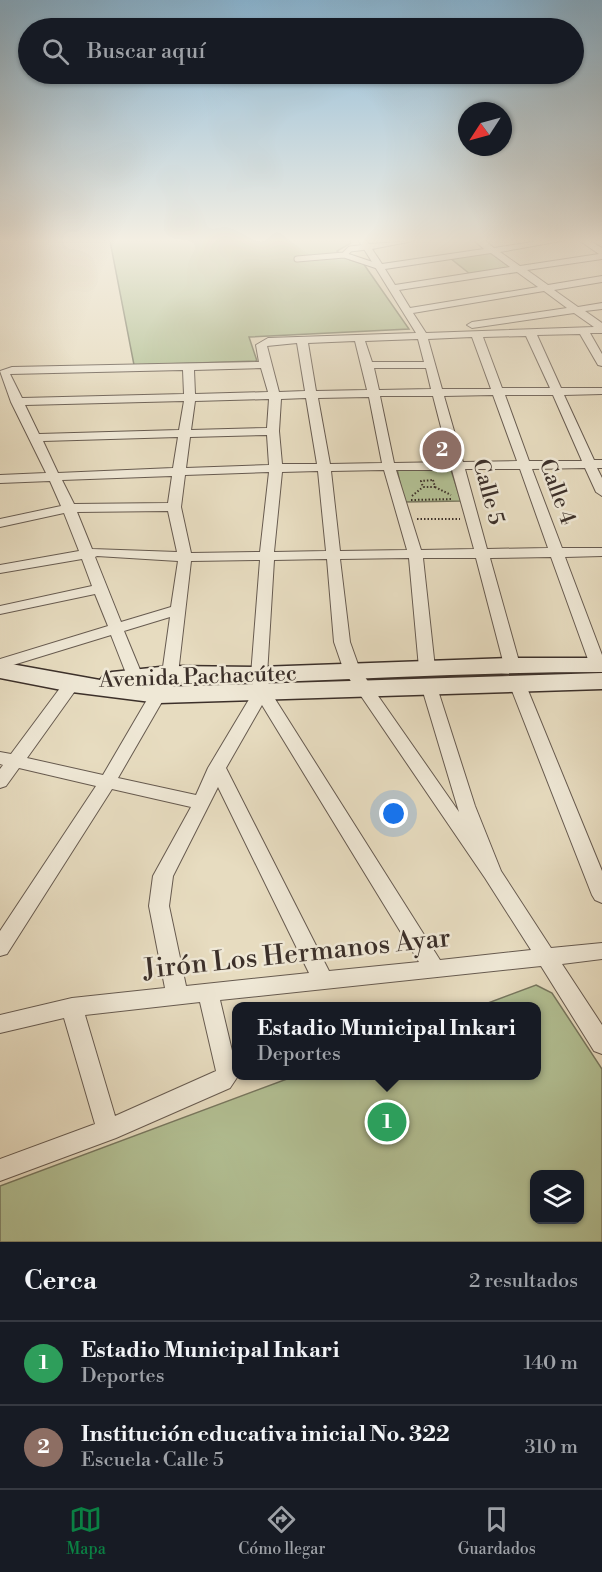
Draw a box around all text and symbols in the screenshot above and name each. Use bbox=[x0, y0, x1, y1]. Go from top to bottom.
search box bbox=[18, 18, 584, 84]
icon: search bbox=[39, 35, 72, 68]
text: Buscar aquí bbox=[87, 38, 205, 65]
north arrow bbox=[458, 102, 512, 156]
pin: 2 bbox=[422, 428, 462, 472]
street label: Calle 4 bbox=[533, 455, 581, 529]
street label: Calle 5 bbox=[466, 456, 510, 528]
street label: Avenida Pachacútec bbox=[98, 660, 297, 694]
your location bbox=[379, 799, 408, 828]
street label: Jirón Los Hermanos Ayar bbox=[141, 921, 453, 987]
popup bbox=[232, 1002, 541, 1080]
text: Estadio Municipal Inkari bbox=[257, 1015, 516, 1042]
text: Deportes bbox=[257, 1042, 341, 1067]
pin: 1 bbox=[368, 1100, 406, 1144]
map controls bbox=[530, 1170, 584, 1224]
button: layers bbox=[530, 1170, 584, 1224]
text: Cerca bbox=[24, 1265, 97, 1297]
text: 2 resultados bbox=[469, 1269, 578, 1294]
text: Estadio Municipal Inkari bbox=[81, 1337, 339, 1364]
text: 1 bbox=[39, 1351, 48, 1376]
text: 140 m bbox=[523, 1351, 578, 1376]
text: Deportes bbox=[81, 1364, 164, 1389]
text: Institución educativa inicial No. 322 bbox=[81, 1421, 450, 1448]
text: 2 bbox=[37, 1435, 50, 1460]
text: 310 m bbox=[525, 1435, 578, 1460]
text: Escuela · Calle 5 bbox=[81, 1448, 224, 1473]
tab: Mapa bbox=[66, 1503, 106, 1559]
tab: Cómo llegar bbox=[238, 1503, 325, 1559]
tab: Guardados bbox=[458, 1503, 536, 1559]

